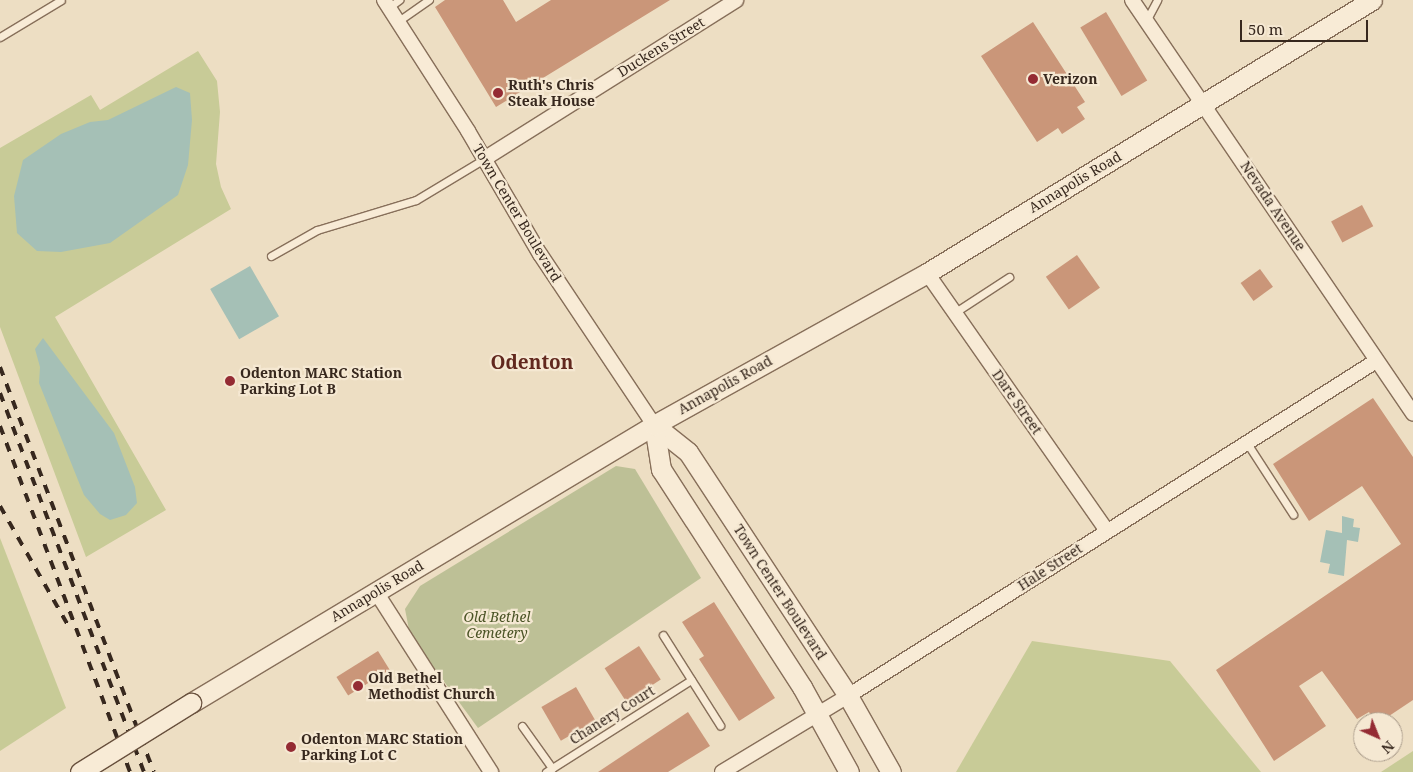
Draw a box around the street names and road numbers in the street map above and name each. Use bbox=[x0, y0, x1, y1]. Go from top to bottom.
street label: Duckens Street bbox=[614, 14, 708, 80]
street label: Town Center Boulevard bbox=[469, 141, 565, 285]
street label: Annapolis Road bbox=[1026, 148, 1124, 216]
street label: Nevada Avenue bbox=[1237, 158, 1309, 254]
street label: Annapolis Road bbox=[675, 352, 775, 418]
street label: Dare Street bbox=[989, 367, 1045, 437]
street label: Town Center Boulevard bbox=[730, 521, 830, 663]
street label: Hale Street bbox=[1015, 540, 1085, 594]
street label: Annapolis Road bbox=[328, 557, 426, 625]
street label: Chanery Court bbox=[566, 682, 658, 748]

